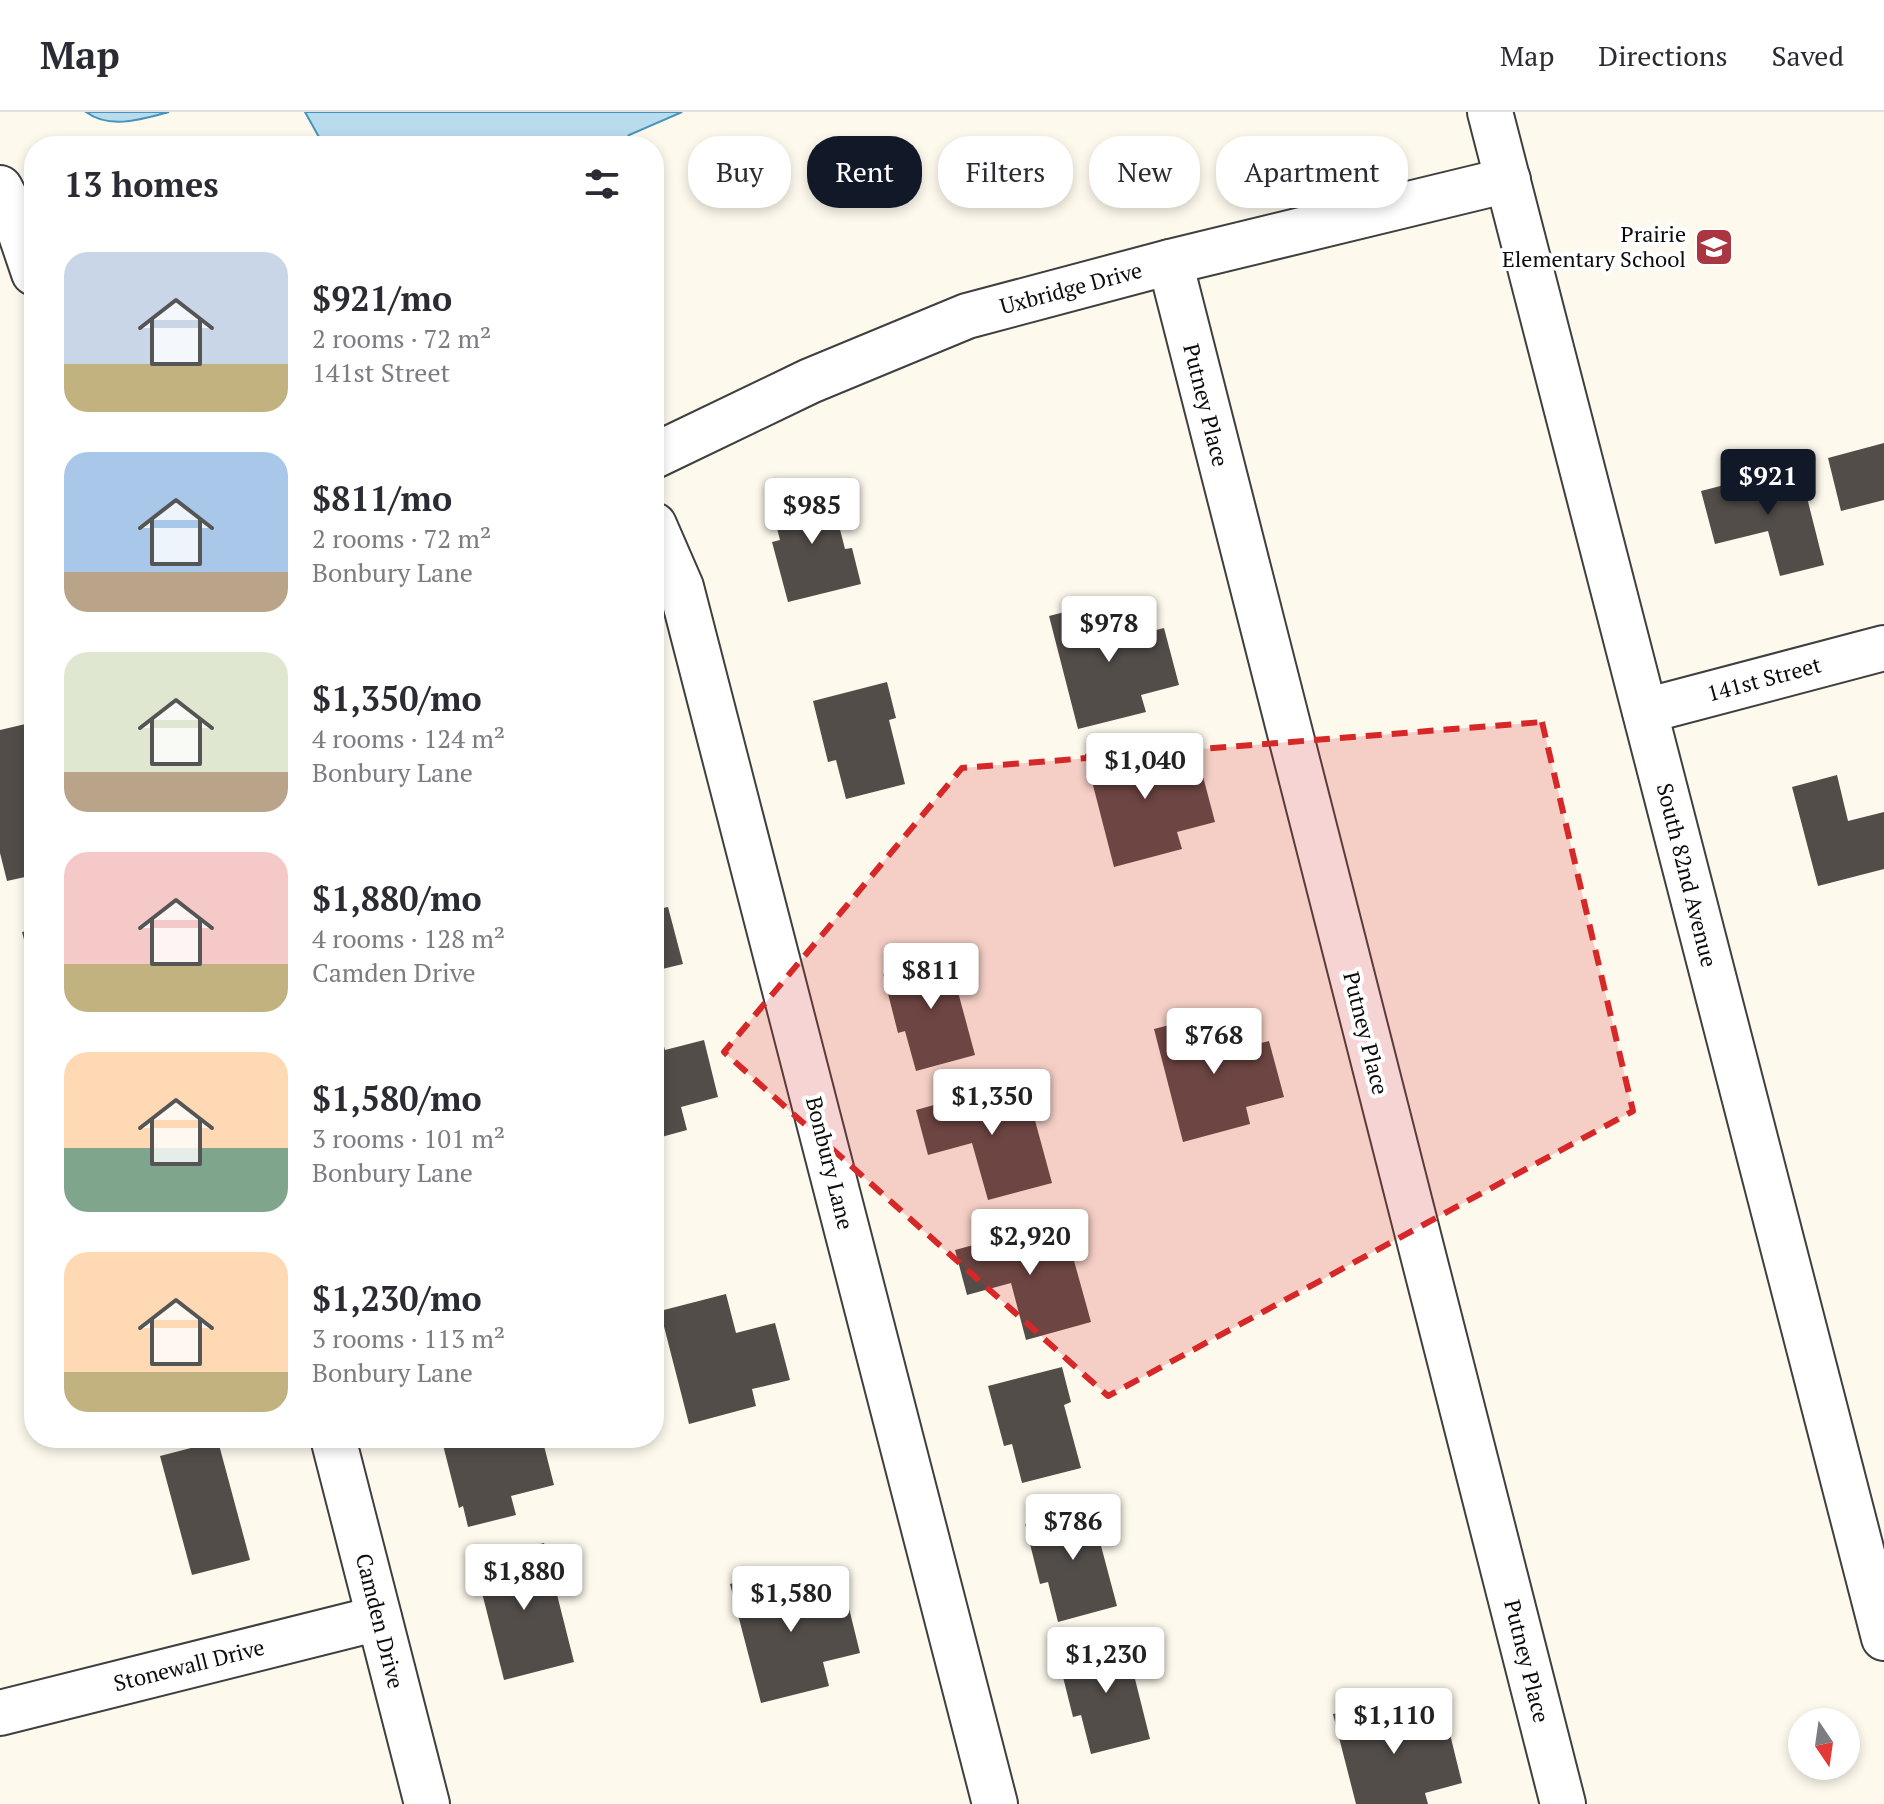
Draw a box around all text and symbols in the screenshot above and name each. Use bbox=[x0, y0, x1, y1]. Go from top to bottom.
text: Map bbox=[40, 30, 120, 80]
text: Map bbox=[1500, 37, 1554, 74]
text: Directions bbox=[1598, 37, 1728, 74]
text: Saved bbox=[1772, 37, 1844, 74]
chip: Buy bbox=[688, 136, 791, 208]
chip: Rent bbox=[807, 136, 922, 208]
chip: Filters bbox=[938, 136, 1073, 208]
chip: New bbox=[1089, 136, 1200, 208]
chip: Apartment bbox=[1216, 136, 1408, 208]
text: 13 homes bbox=[64, 162, 219, 207]
icon: filters bbox=[580, 162, 624, 206]
place label: Prairie Elementary School bbox=[1502, 219, 1686, 273]
school or university icon: Prairie Elementary School bbox=[1693, 226, 1735, 268]
street label: Uxbridge Drive bbox=[997, 255, 1145, 320]
text: $921/mo bbox=[312, 276, 452, 321]
icon: home bbox=[128, 284, 224, 380]
text: 2 rooms · 72 m² bbox=[312, 321, 491, 355]
street label: Putney Place bbox=[1177, 340, 1236, 469]
text: 141st Street bbox=[312, 355, 450, 389]
pin: $921 bbox=[1721, 449, 1815, 517]
text: $921 bbox=[1739, 458, 1797, 492]
text: $811/mo bbox=[312, 476, 452, 521]
pin: $985 bbox=[765, 478, 859, 546]
icon: home bbox=[128, 484, 224, 580]
text: $985 bbox=[783, 487, 841, 521]
text: 2 rooms · 72 m² bbox=[312, 521, 491, 555]
text: Bonbury Lane bbox=[312, 555, 473, 589]
pin: $978 bbox=[1062, 596, 1156, 664]
text: $978 bbox=[1080, 605, 1138, 639]
street label: 141st Street bbox=[1704, 649, 1824, 708]
text: $1,350/mo bbox=[312, 676, 482, 721]
icon: home bbox=[128, 684, 224, 780]
text: 4 rooms · 124 m² bbox=[312, 721, 505, 755]
pin: $1,040 bbox=[1080, 733, 1210, 801]
text: $1,040 bbox=[1104, 742, 1186, 776]
text: Bonbury Lane bbox=[312, 755, 473, 789]
street label: South 82nd Avenue bbox=[1651, 780, 1724, 970]
text: $1,880/mo bbox=[312, 876, 482, 921]
icon: home bbox=[128, 884, 224, 980]
text: 4 rooms · 128 m² bbox=[312, 921, 505, 955]
pin: $811 bbox=[884, 943, 978, 1011]
text: $811 bbox=[902, 952, 960, 986]
text: Camden Drive bbox=[312, 955, 476, 989]
street label: Putney Place bbox=[1337, 968, 1396, 1097]
pin: $768 bbox=[1167, 1008, 1261, 1076]
text: $768 bbox=[1185, 1017, 1243, 1051]
pin: $1,350 bbox=[927, 1069, 1057, 1137]
text: $1,580/mo bbox=[312, 1076, 482, 1121]
text: $1,350 bbox=[951, 1078, 1033, 1112]
icon: home bbox=[128, 1084, 224, 1180]
street label: Bonbury Lane bbox=[800, 1093, 861, 1232]
text: 3 rooms · 101 m² bbox=[312, 1121, 505, 1155]
text: Bonbury Lane bbox=[312, 1155, 473, 1189]
pin: $2,920 bbox=[965, 1209, 1095, 1277]
text: $2,920 bbox=[989, 1218, 1071, 1252]
text: $1,230/mo bbox=[312, 1276, 482, 1321]
icon: home bbox=[128, 1284, 224, 1380]
text: 3 rooms · 113 m² bbox=[312, 1321, 505, 1355]
text: Bonbury Lane bbox=[312, 1355, 473, 1389]
pin: $786 bbox=[1026, 1494, 1120, 1562]
text: $786 bbox=[1044, 1503, 1102, 1537]
pin: $1,880 bbox=[459, 1544, 589, 1612]
street label: Camden Drive bbox=[350, 1550, 411, 1692]
text: $1,880 bbox=[483, 1553, 565, 1587]
pin: $1,580 bbox=[726, 1566, 856, 1634]
text: $1,580 bbox=[750, 1575, 832, 1609]
street label: Putney Place bbox=[1498, 1596, 1557, 1725]
pin: $1,230 bbox=[1041, 1627, 1171, 1695]
street label: Stonewall Drive bbox=[110, 1632, 267, 1697]
text: $1,230 bbox=[1065, 1636, 1147, 1670]
pin: $1,110 bbox=[1329, 1688, 1459, 1756]
text: $1,110 bbox=[1353, 1697, 1435, 1731]
north arrow bbox=[1788, 1708, 1860, 1780]
map controls bbox=[1788, 1708, 1860, 1780]

